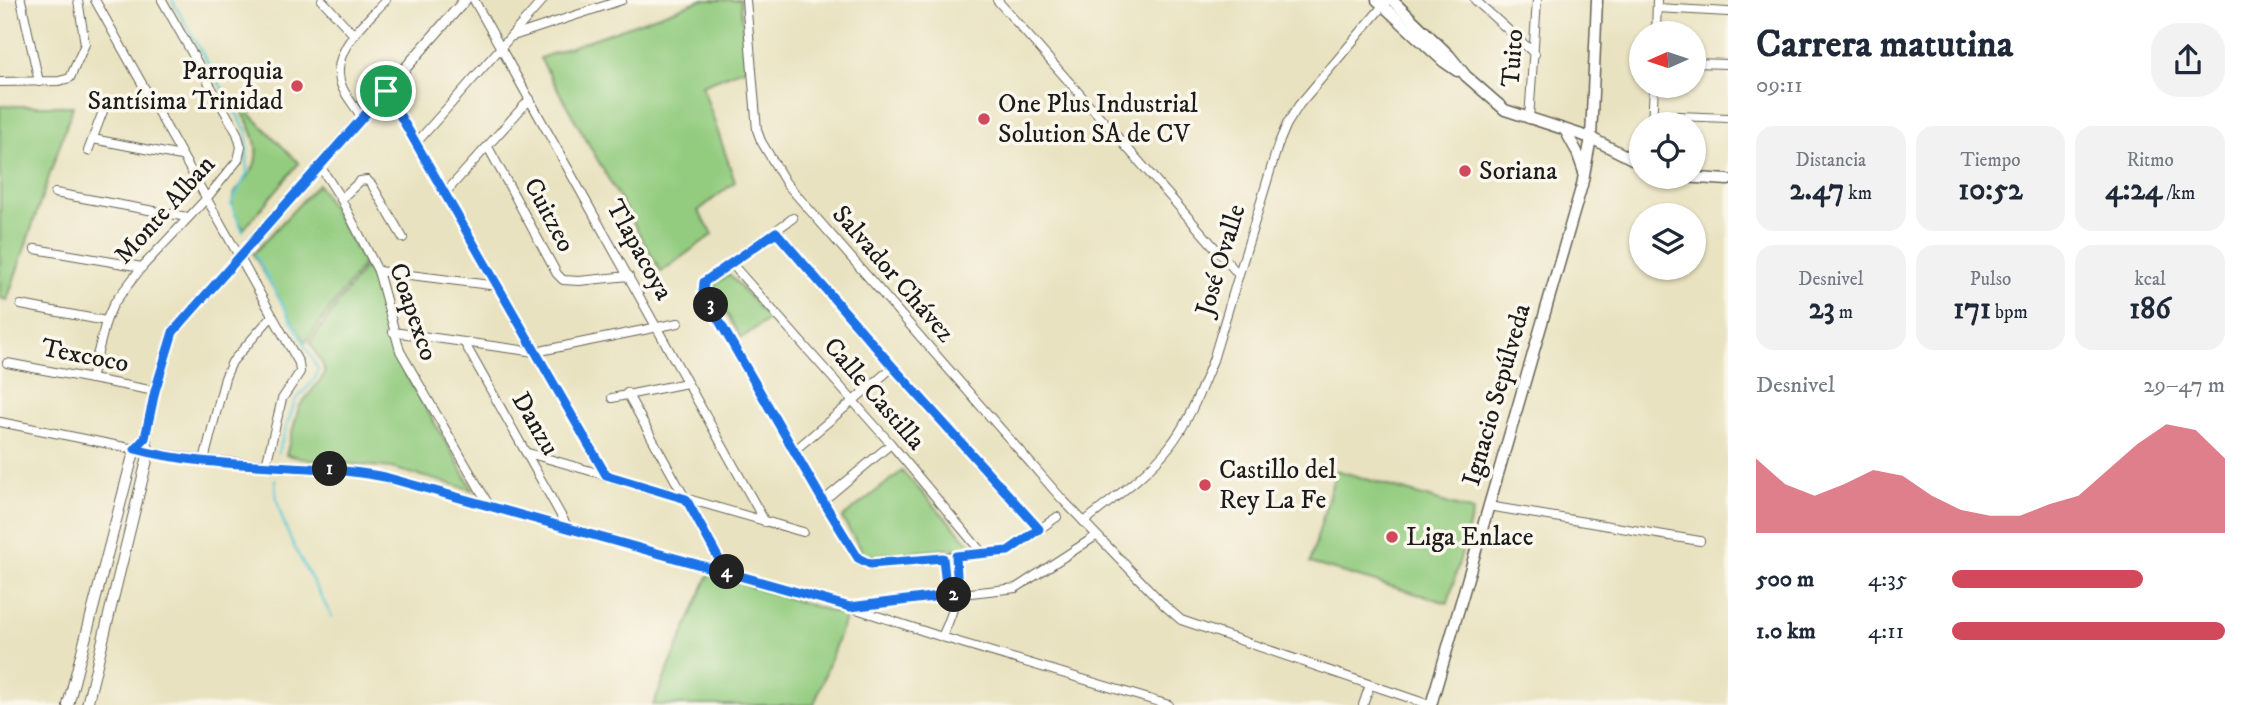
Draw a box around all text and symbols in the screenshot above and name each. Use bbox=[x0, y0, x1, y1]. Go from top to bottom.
north arrow bbox=[1629, 21, 1706, 98]
map controls bbox=[1629, 21, 1706, 280]
text: Carrera matutina bbox=[1756, 21, 2013, 69]
button: share bbox=[2151, 23, 2225, 97]
street label: Tuito bbox=[1495, 28, 1531, 88]
place label: Parroquia Santísima Trinidad bbox=[88, 55, 283, 118]
pin bbox=[356, 61, 416, 121]
text: 09:11 bbox=[1756, 71, 1803, 100]
icon: arrive bbox=[367, 72, 405, 110]
marker: Parroquia Santísima Trinidad bbox=[289, 78, 305, 94]
place label: One Plus Industrial Solution SA de CV bbox=[998, 88, 1198, 151]
marker: One Plus Industrial Solution SA de CV bbox=[976, 111, 992, 127]
button: locate bbox=[1629, 112, 1706, 189]
street label: Monte Alban bbox=[107, 148, 223, 271]
text: Distancia bbox=[1796, 149, 1866, 172]
text: Tiempo bbox=[1960, 149, 2021, 172]
text: Ritmo bbox=[2127, 149, 2174, 172]
place label: Soriana bbox=[1479, 155, 1557, 188]
marker: Soriana bbox=[1457, 163, 1473, 179]
street label: Cuitzeo bbox=[516, 172, 582, 258]
text: 2.47 bbox=[1790, 172, 1844, 209]
text: 10:52 bbox=[1958, 172, 2023, 209]
text: 4:24 bbox=[2105, 172, 2162, 209]
text: km bbox=[1844, 182, 1872, 205]
text: /km bbox=[2162, 182, 2195, 205]
street label: Tlapacoya bbox=[598, 194, 680, 306]
street label: Salvador Chávez bbox=[825, 199, 961, 349]
street label: José Ovalle bbox=[1188, 200, 1254, 322]
button: layers bbox=[1629, 203, 1706, 280]
street label: Coapexco bbox=[381, 259, 445, 365]
text: Desnivel bbox=[1798, 268, 1863, 291]
text: Pulso bbox=[1970, 268, 2011, 291]
text: kcal bbox=[2135, 268, 2166, 291]
pin: 3 bbox=[694, 288, 728, 322]
text: 23 bbox=[1809, 291, 1835, 328]
text: 171 bbox=[1953, 291, 1991, 328]
text: 186 bbox=[2129, 291, 2171, 328]
text: 3 bbox=[707, 293, 714, 316]
street label: Ignacio Sepúlveda bbox=[1455, 300, 1539, 490]
text: m bbox=[1835, 301, 1853, 324]
text: bpm bbox=[1991, 301, 2028, 324]
street label: Texcoco bbox=[39, 331, 131, 381]
street label: Calle Castilla bbox=[816, 331, 932, 457]
text: Desnivel bbox=[1756, 371, 1835, 400]
text: 29–47 m bbox=[2143, 371, 2225, 400]
street label: Danzu bbox=[504, 386, 566, 462]
pin: 1 bbox=[312, 452, 348, 486]
place label: Castillo del Rey La Fe bbox=[1219, 454, 1337, 517]
text: 1 bbox=[326, 457, 333, 480]
marker: Castillo del Rey La Fe bbox=[1197, 477, 1213, 493]
place label: Liga Enlace bbox=[1406, 521, 1534, 554]
marker: Liga Enlace bbox=[1384, 529, 1400, 545]
pin: 4 bbox=[710, 554, 744, 590]
text: 4 bbox=[721, 560, 732, 583]
text: 500 m bbox=[1756, 565, 1814, 594]
text: 4:35 bbox=[1868, 565, 1907, 594]
pin: 2 bbox=[936, 578, 972, 612]
text: 2 bbox=[949, 583, 958, 606]
text: 1.0 km bbox=[1756, 617, 1816, 646]
text: 4:11 bbox=[1868, 617, 1904, 646]

